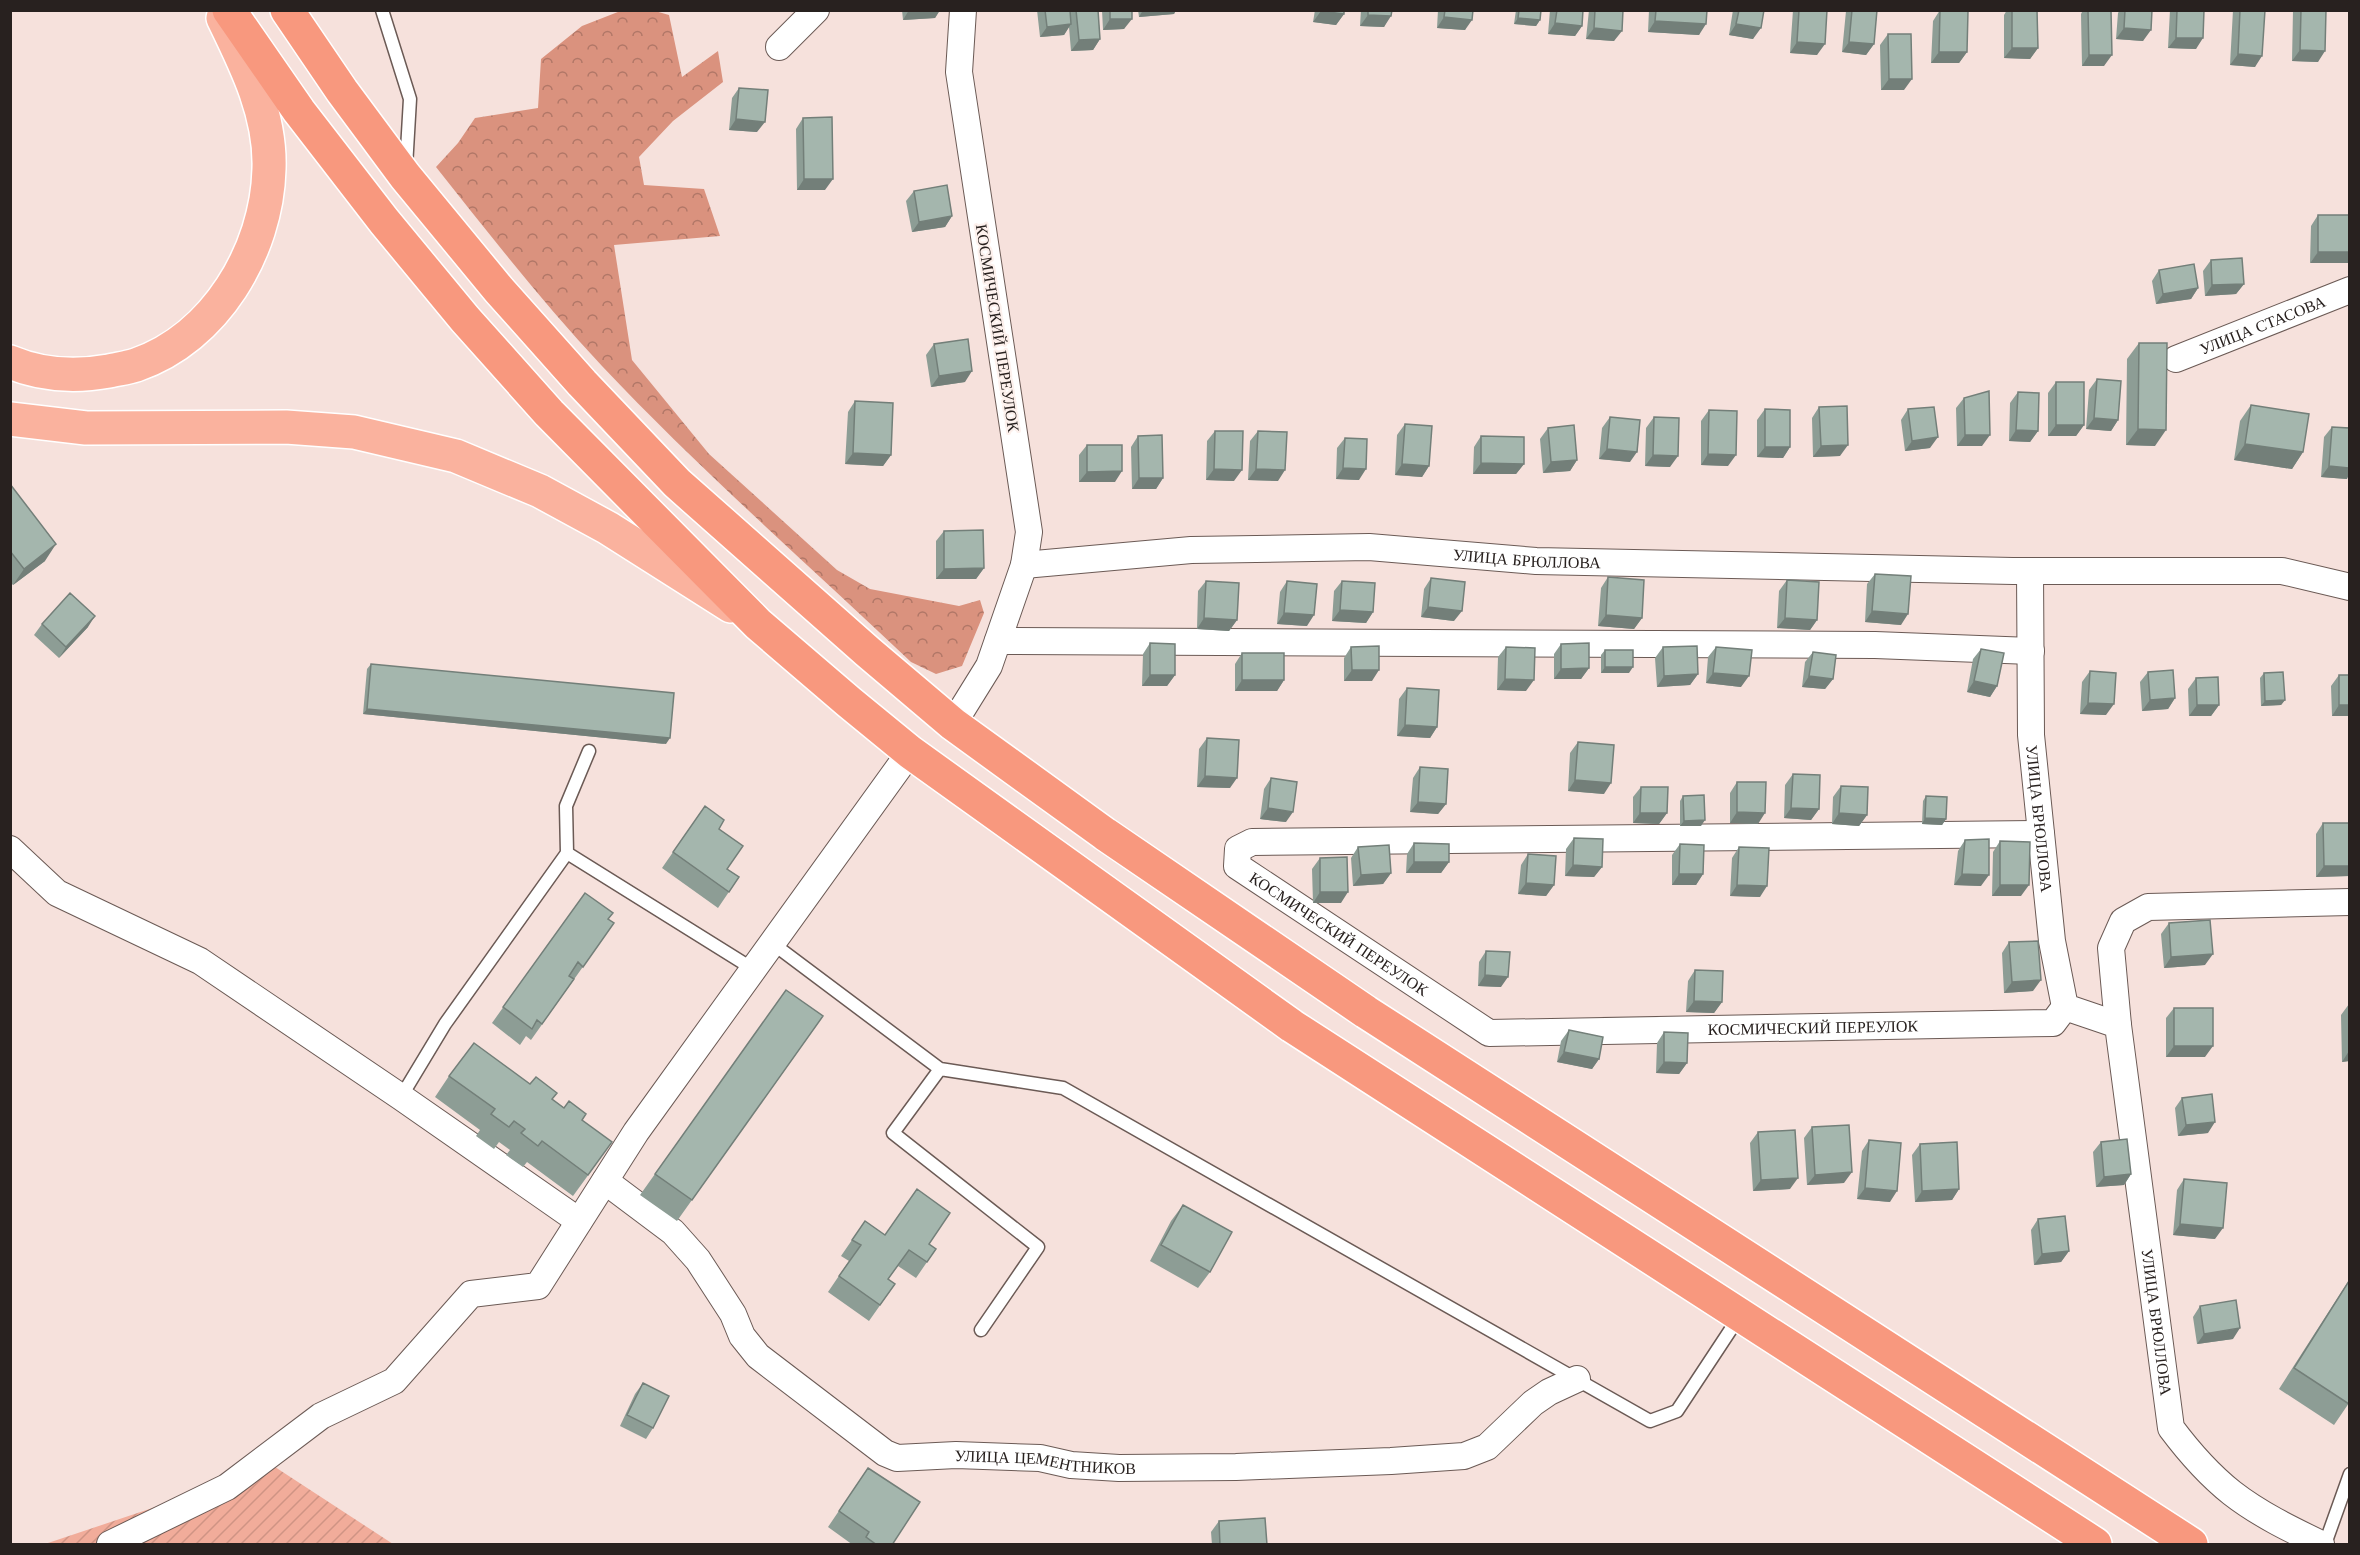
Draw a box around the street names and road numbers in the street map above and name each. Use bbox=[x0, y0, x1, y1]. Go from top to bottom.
street label: КОСМИЧЕСКИЙ ПЕРЕУЛОК bbox=[972, 223, 1024, 434]
street label: УЛИЦА СТАСОВА bbox=[2197, 291, 2329, 359]
street label: УЛИЦА БРЮЛЛОВА bbox=[1452, 544, 1601, 572]
street label: УЛИЦА БРЮЛЛОВА bbox=[2022, 744, 2057, 894]
street label: КОСМИЧЕСКИЙ ПЕРЕУЛОК bbox=[1246, 867, 1432, 1000]
street label: КОСМИЧЕСКИЙ ПЕРЕУЛОК bbox=[1708, 1015, 1919, 1039]
street label: УЛИЦА БРЮЛЛОВА bbox=[2138, 1247, 2177, 1397]
street label: УЛИЦА ЦЕМЕНТНИКОВ bbox=[954, 1445, 1136, 1478]

